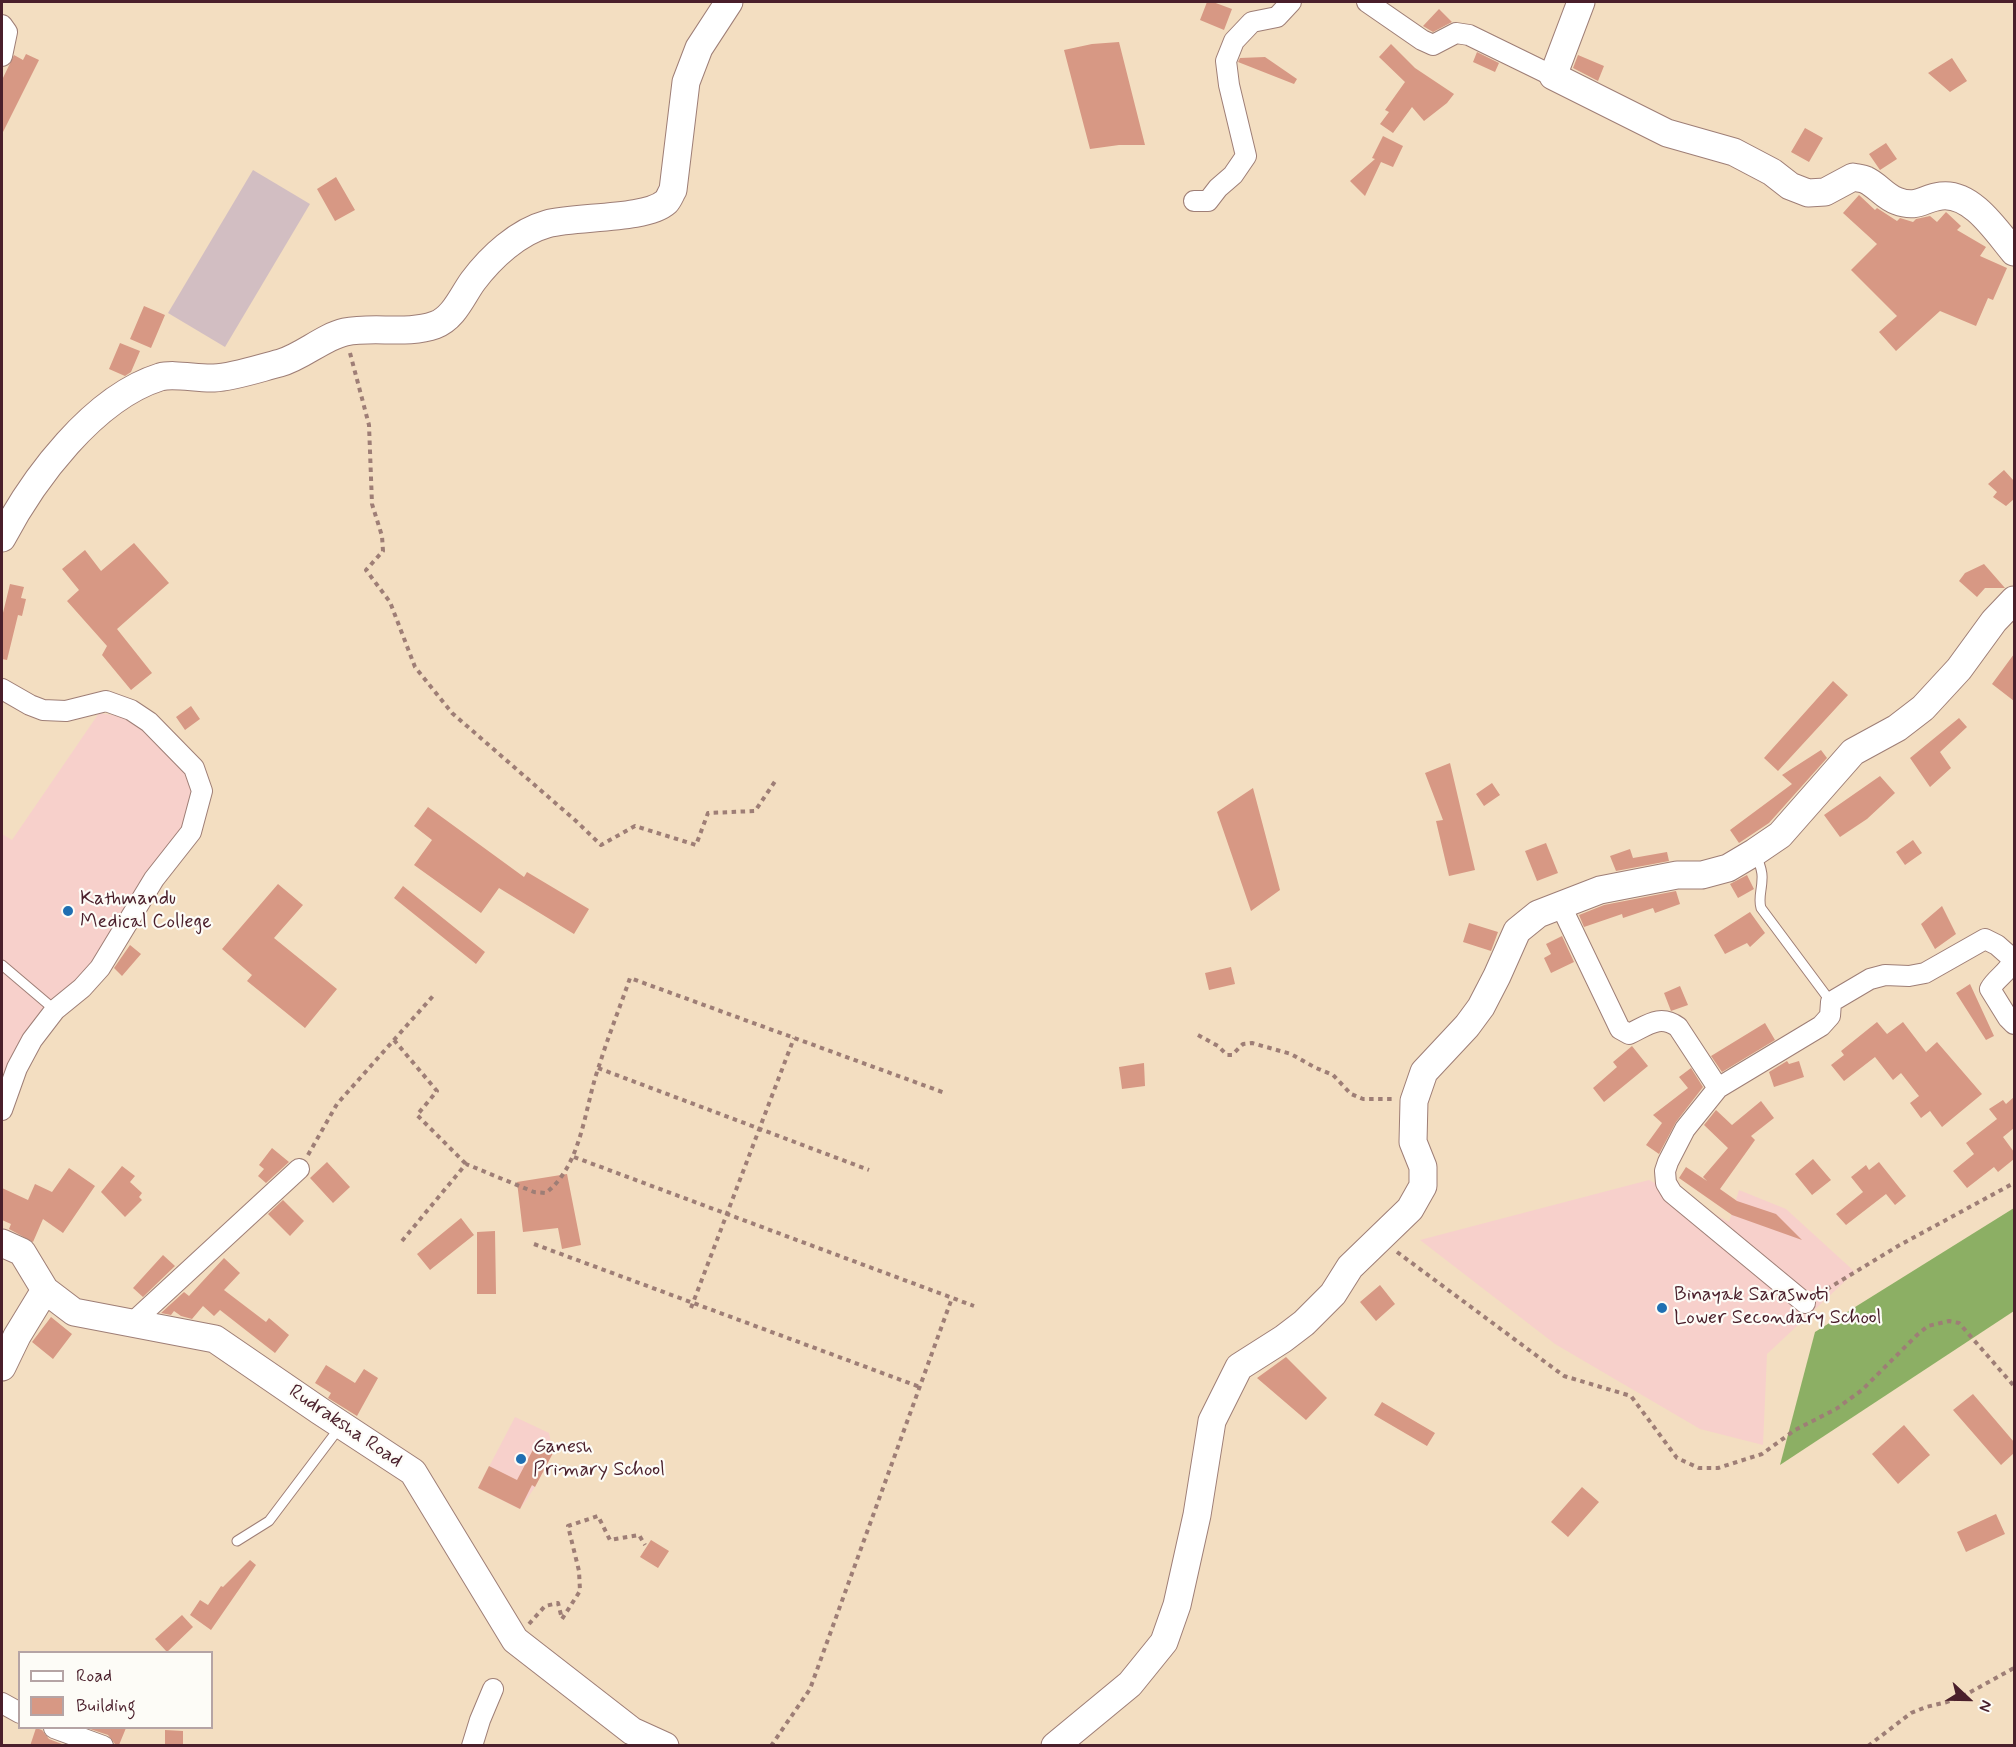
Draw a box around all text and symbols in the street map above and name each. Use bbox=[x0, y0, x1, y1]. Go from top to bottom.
place label: Kathmandu Medical College bbox=[80, 888, 212, 935]
marker: Kathmandu Medical College bbox=[61, 904, 75, 918]
place label: Binayak Saraswoti Lower Secondary School bbox=[1674, 1284, 1881, 1331]
marker: Binayak Saraswoti Lower Secondary School bbox=[1655, 1301, 1669, 1315]
street label: Rudraksha Road bbox=[284, 1380, 406, 1474]
place label: Ganesh Primary School bbox=[533, 1436, 665, 1483]
marker: Ganesh Primary School bbox=[514, 1452, 528, 1466]
legend bbox=[18, 1651, 213, 1729]
text: Road bbox=[76, 1664, 112, 1688]
north arrow bbox=[1938, 1669, 1998, 1729]
text: Building bbox=[76, 1694, 136, 1718]
text: N bbox=[1973, 1697, 1997, 1715]

